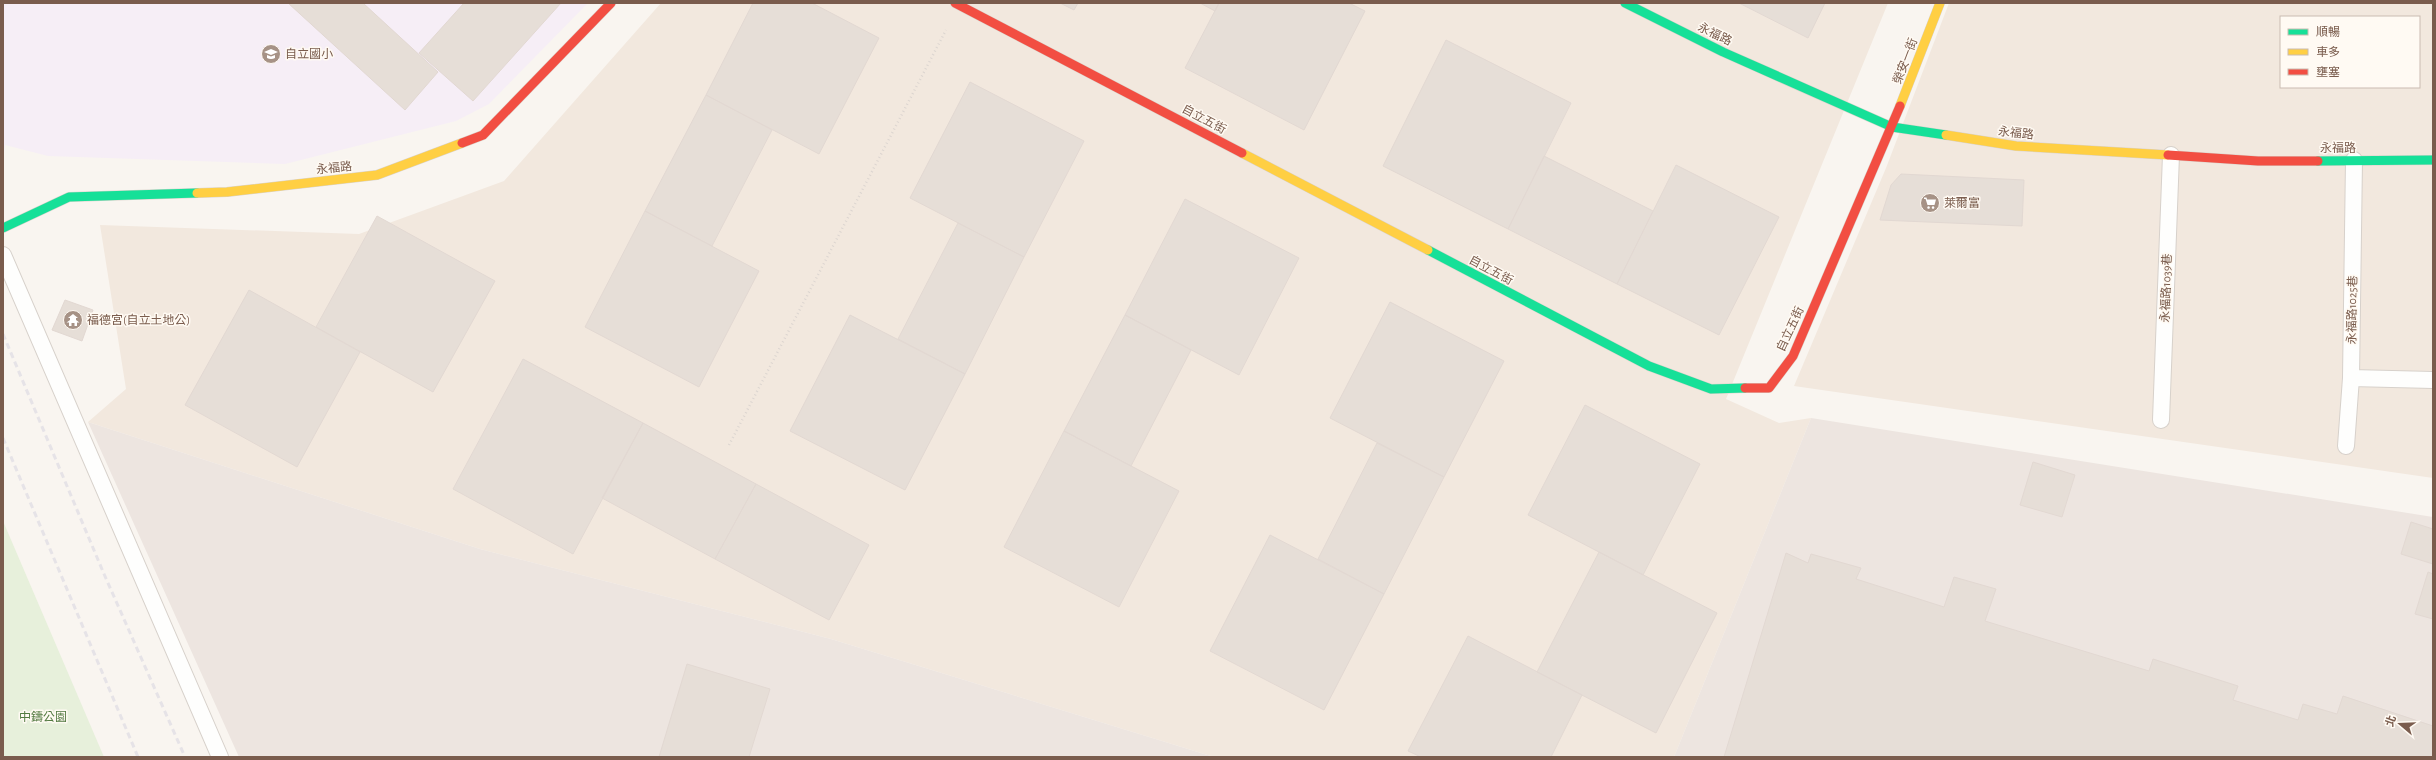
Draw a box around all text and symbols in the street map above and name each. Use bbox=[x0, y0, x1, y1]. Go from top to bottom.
legend bbox=[2280, 16, 2420, 88]
street label: 永福路 bbox=[1696, 20, 1734, 47]
text: 順暢 bbox=[2316, 26, 2340, 38]
street label: 榮安一街 bbox=[1890, 36, 1919, 86]
school or university icon: 自立國小 bbox=[260, 43, 282, 65]
text: 車多 bbox=[2316, 45, 2340, 58]
place label: 自立國小 bbox=[285, 47, 333, 60]
text: 壅塞 bbox=[2316, 65, 2340, 78]
street label: 自立五街 bbox=[1180, 102, 1228, 136]
street label: 永福路 bbox=[1997, 124, 2035, 141]
street label: 永福路 bbox=[2320, 141, 2356, 154]
street label: 永福路 bbox=[315, 159, 353, 176]
supermarket icon: 萊爾富 bbox=[1919, 192, 1941, 214]
place label: 萊爾富 bbox=[1944, 196, 1980, 209]
street label: 自立五街 bbox=[1467, 253, 1515, 287]
street label: 永福路1039巷 bbox=[2158, 253, 2173, 323]
street label: 永福路1025巷 bbox=[2344, 275, 2359, 345]
street label: 自立五街 bbox=[1774, 304, 1806, 353]
temple icon: 福德宮(自立土地公) bbox=[62, 309, 84, 331]
place label: 福德宮(自立土地公) bbox=[87, 313, 190, 326]
north arrow bbox=[2380, 704, 2420, 744]
park label: 中鑄公園 bbox=[19, 710, 67, 723]
text: 北 bbox=[2384, 714, 2398, 728]

